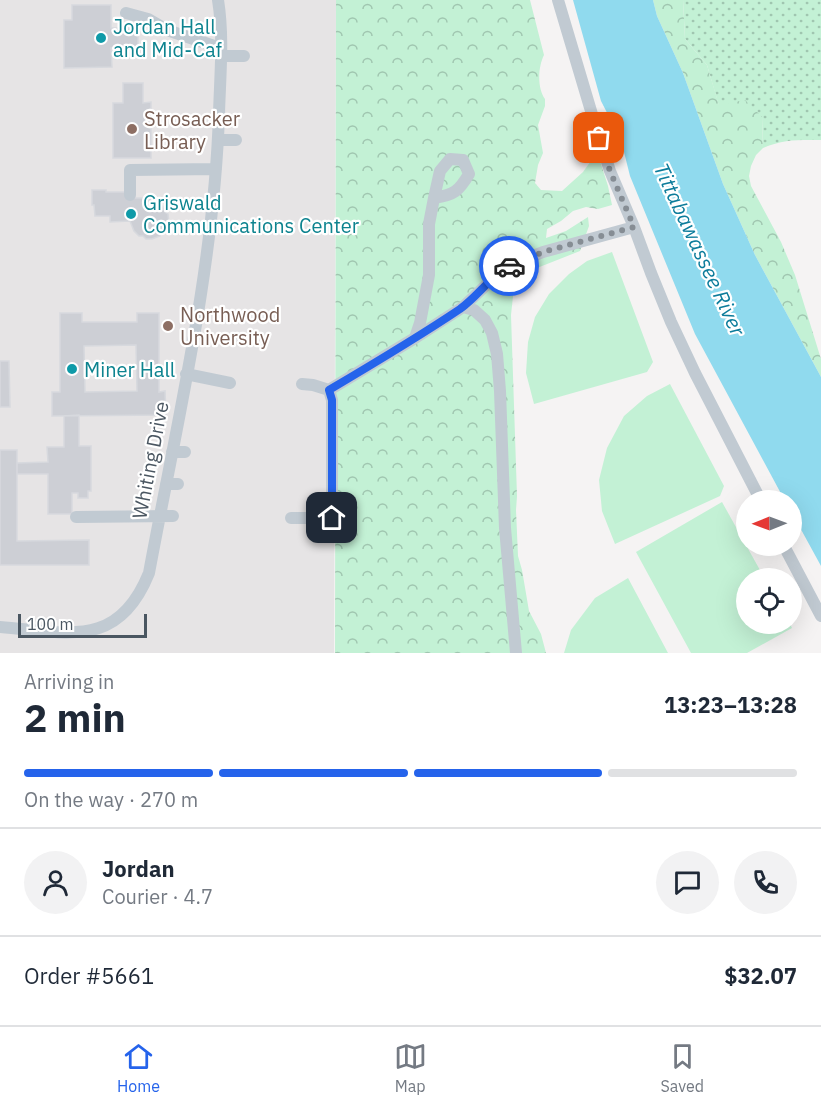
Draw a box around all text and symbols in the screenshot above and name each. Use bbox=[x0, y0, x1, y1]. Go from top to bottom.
place label: Jordan Hall and Mid-Caf bbox=[113, 13, 223, 63]
marker: Jordan Hall and Mid-Caf bbox=[94, 31, 108, 45]
place label: Strosacker Library bbox=[144, 105, 240, 155]
pin bbox=[573, 112, 624, 163]
icon: bag bbox=[582, 121, 615, 154]
marker: Strosacker Library bbox=[125, 122, 139, 136]
water label: Tittabawassee River bbox=[648, 158, 753, 341]
place label: Griswald Communications Center bbox=[143, 189, 359, 239]
marker: Griswald Communications Center bbox=[124, 207, 138, 221]
courier bbox=[479, 236, 539, 296]
icon: car bbox=[493, 250, 526, 283]
place label: Northwood University bbox=[180, 301, 280, 351]
marker: Northwood University bbox=[161, 319, 175, 333]
place label: Miner Hall bbox=[84, 356, 175, 383]
marker: Miner Hall bbox=[65, 362, 79, 376]
street label: Whiting Drive bbox=[125, 399, 175, 521]
north arrow bbox=[736, 490, 802, 556]
map controls bbox=[736, 490, 802, 634]
pin bbox=[306, 492, 357, 543]
icon: home bbox=[315, 501, 348, 534]
button: locate bbox=[736, 568, 802, 634]
scale bar bbox=[18, 611, 147, 638]
text: 100 m bbox=[27, 614, 74, 634]
text: Arriving in bbox=[24, 668, 114, 695]
text: 13:23–13:28 bbox=[664, 690, 797, 719]
text: 2 min bbox=[24, 692, 126, 743]
text: On the way · 270 m bbox=[24, 786, 198, 813]
button: person bbox=[24, 851, 87, 914]
button: chat bbox=[656, 851, 719, 914]
button: phone bbox=[734, 851, 797, 914]
text: Jordan bbox=[102, 854, 175, 883]
text: Courier · 4.7 bbox=[102, 883, 213, 910]
text: Order #5661 bbox=[24, 961, 154, 990]
text: $32.07 bbox=[724, 961, 797, 990]
tab: Home bbox=[117, 1040, 160, 1096]
tab: Map bbox=[394, 1040, 427, 1096]
tab: Saved bbox=[661, 1040, 704, 1096]

